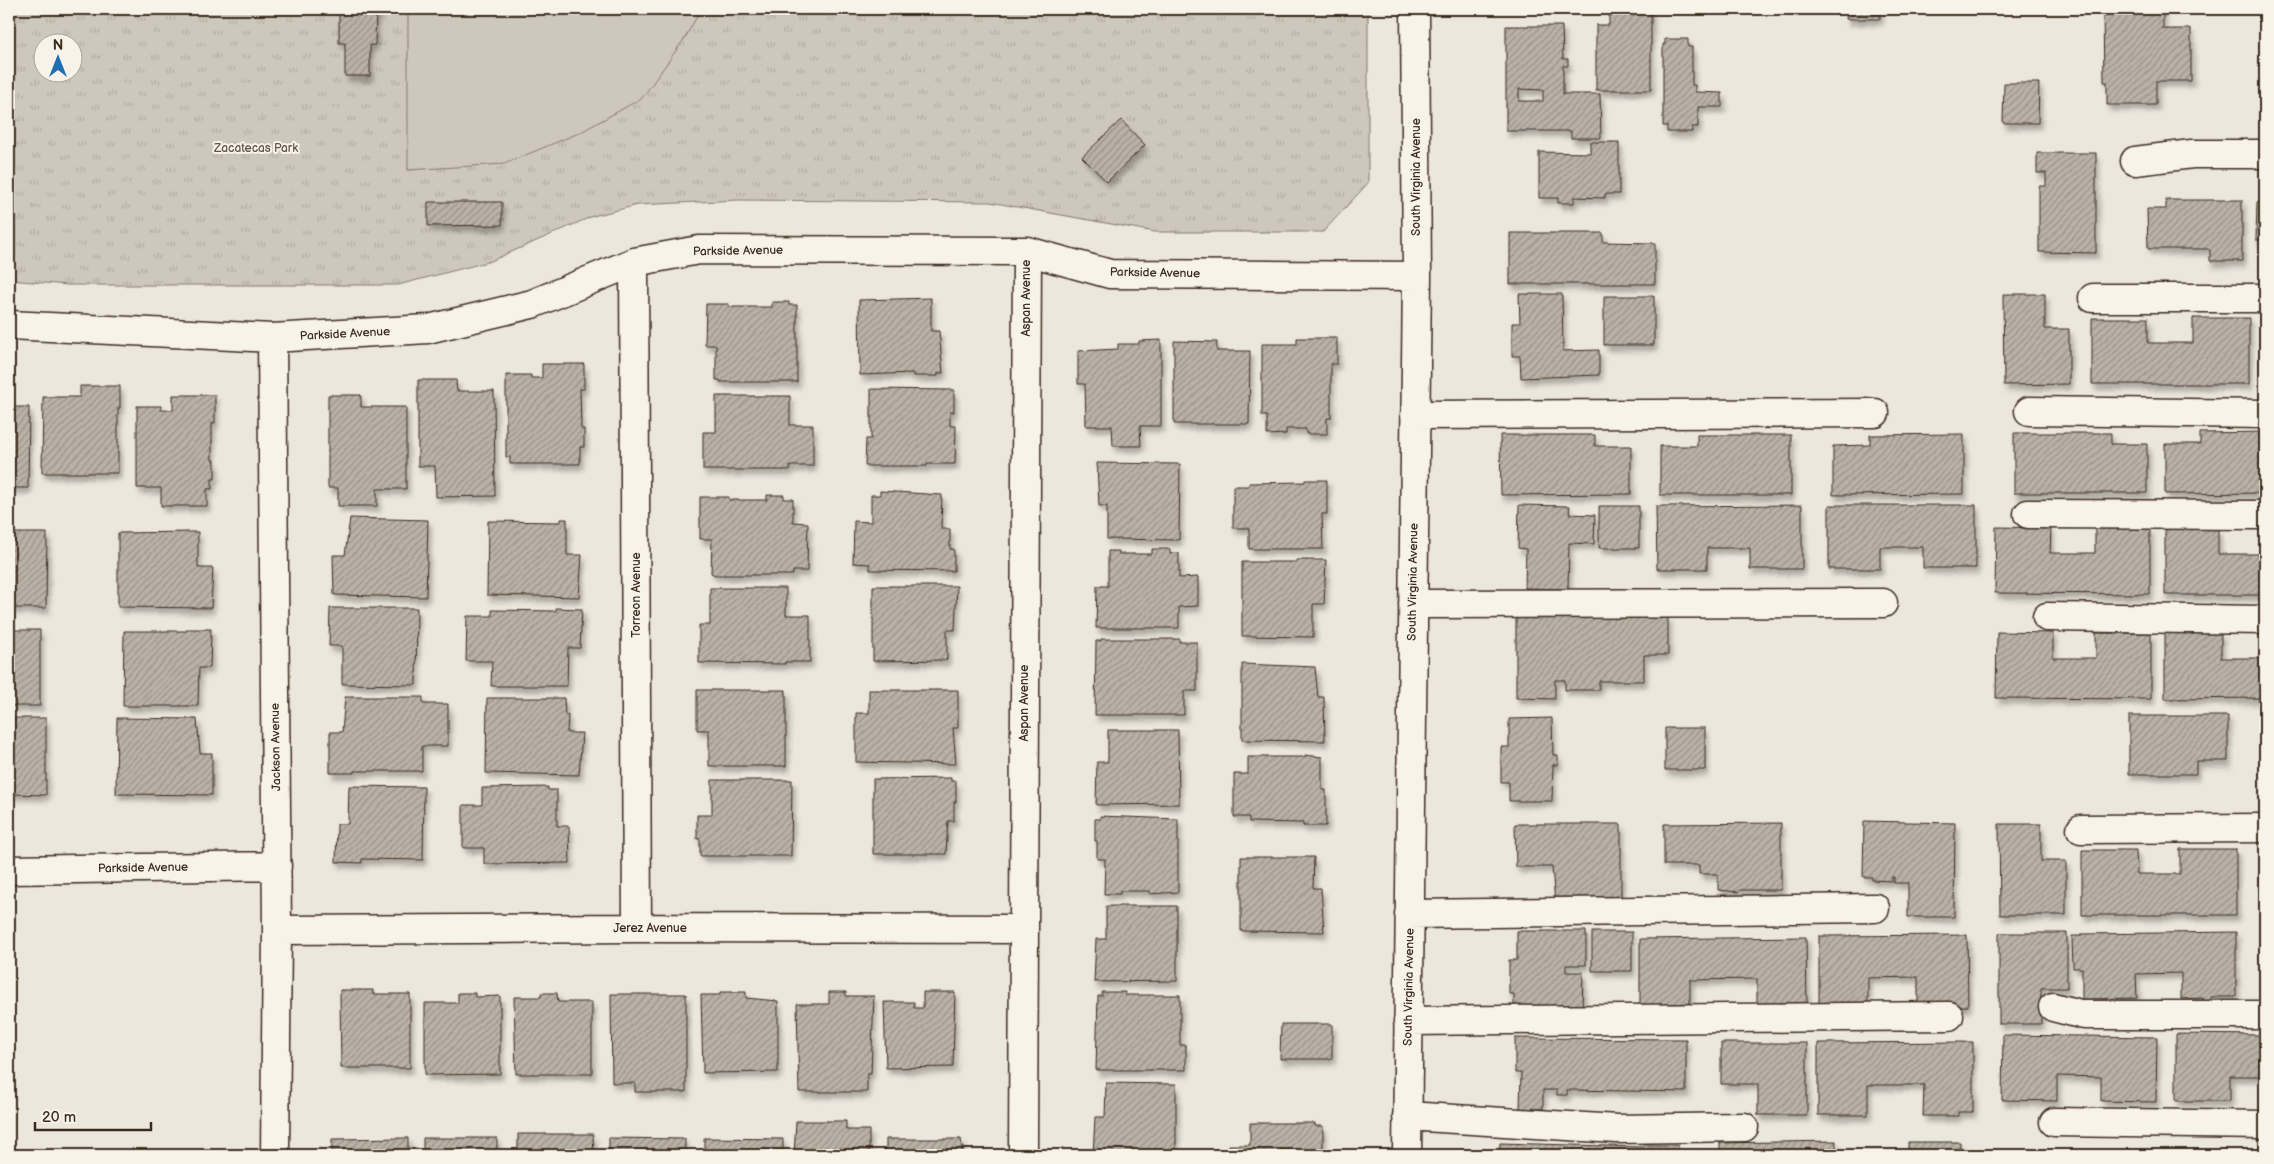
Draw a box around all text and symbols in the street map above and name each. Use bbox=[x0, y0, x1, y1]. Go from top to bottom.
north arrow bbox=[32, 32, 82, 82]
text: N bbox=[53, 37, 63, 54]
street label: South Virginia Avenue bbox=[1409, 118, 1424, 236]
park label: Zacatecas Park bbox=[213, 141, 298, 156]
street label: Parkside Avenue bbox=[693, 243, 783, 259]
street label: Aspan Avenue bbox=[1019, 260, 1034, 336]
street label: Parkside Avenue bbox=[1110, 265, 1200, 281]
street label: Parkside Avenue bbox=[300, 324, 390, 344]
street label: South Virginia Avenue bbox=[1404, 523, 1422, 641]
street label: Torreon Avenue bbox=[629, 552, 644, 638]
street label: Aspan Avenue bbox=[1017, 665, 1032, 741]
street label: Jackson Avenue bbox=[268, 703, 284, 791]
street label: Parkside Avenue bbox=[98, 860, 188, 876]
street label: Jerez Avenue bbox=[613, 921, 687, 936]
street label: South Virginia Avenue bbox=[1400, 928, 1418, 1046]
scale bar bbox=[35, 1099, 151, 1131]
text: 20 m bbox=[42, 1108, 76, 1127]

